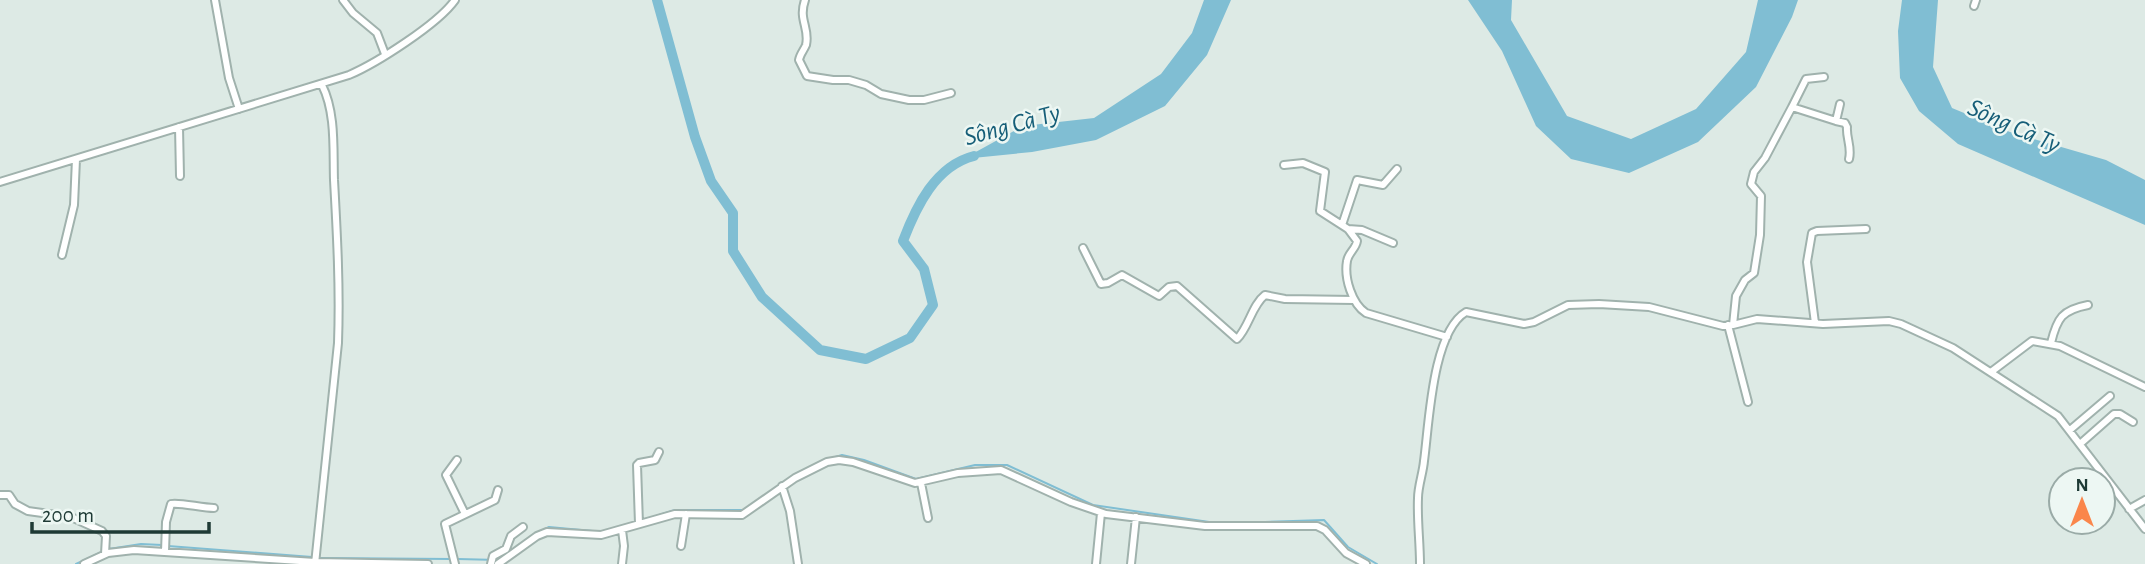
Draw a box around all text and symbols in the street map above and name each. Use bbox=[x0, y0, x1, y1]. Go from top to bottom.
water label: Sông Cà Ty bbox=[1964, 94, 2064, 158]
water label: Sông Cà Ty bbox=[961, 100, 1063, 150]
north arrow bbox=[2047, 466, 2117, 536]
text: N bbox=[2075, 476, 2089, 495]
scale bar bbox=[32, 490, 208, 534]
text: 200 m bbox=[42, 505, 94, 526]

